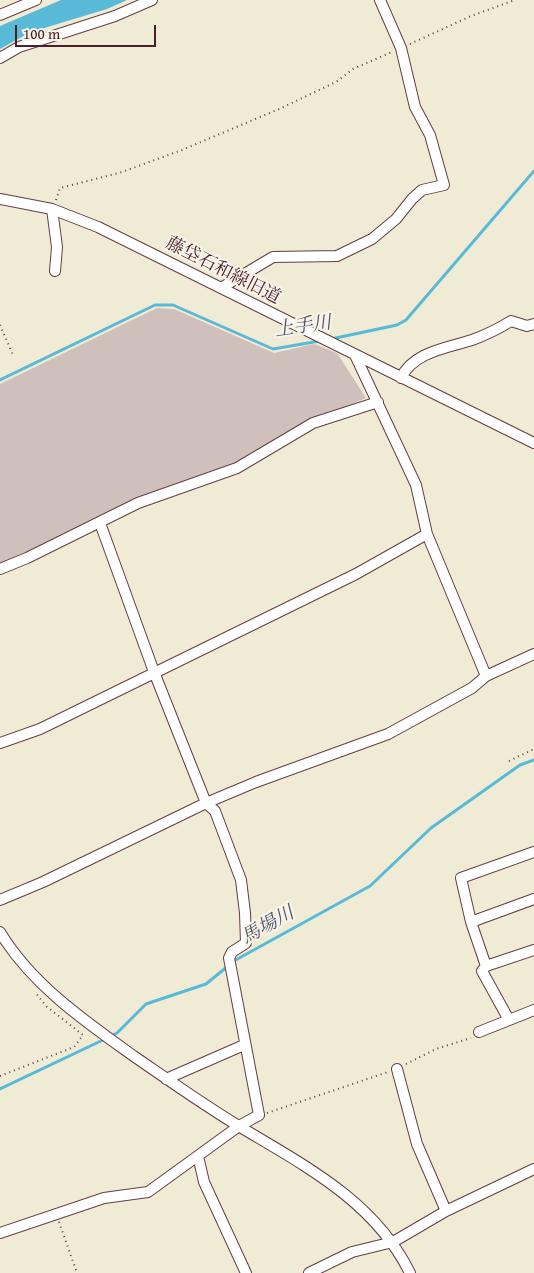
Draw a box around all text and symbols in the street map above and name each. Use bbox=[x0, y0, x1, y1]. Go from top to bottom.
scale bar bbox=[18, 15, 159, 47]
text: 100 m bbox=[23, 23, 60, 44]
street label: 藤垈石和線旧道 bbox=[162, 233, 284, 309]
water label: 上手川 bbox=[273, 312, 333, 342]
water label: 馬場川 bbox=[238, 902, 298, 950]

